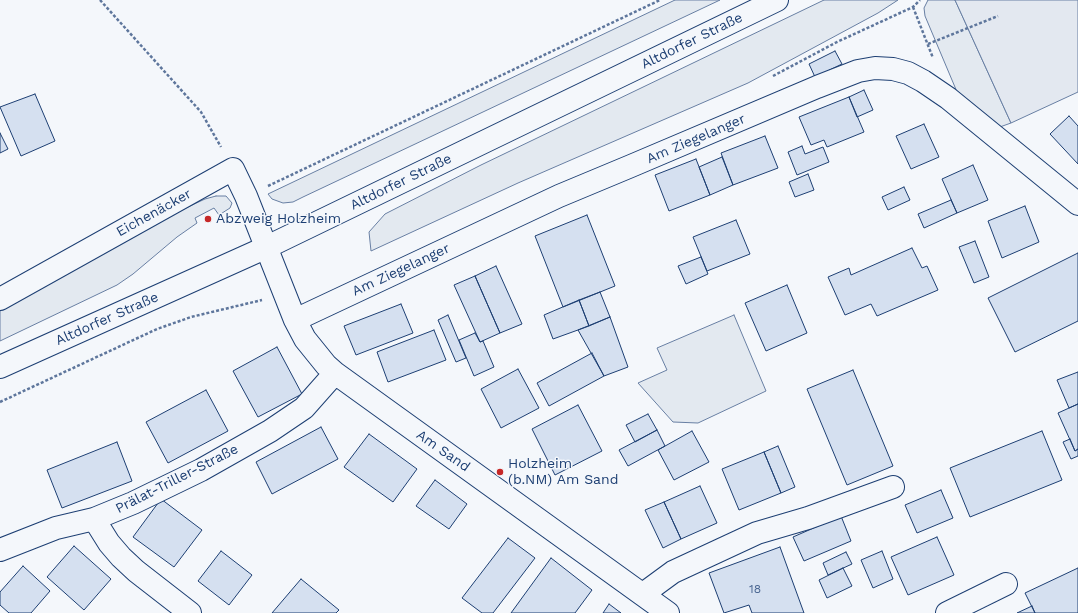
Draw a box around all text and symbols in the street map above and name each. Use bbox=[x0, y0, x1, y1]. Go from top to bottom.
street label: Altdorfer Straße bbox=[638, 9, 746, 73]
street label: Am Ziegelanger bbox=[644, 111, 748, 167]
street label: Altdorfer Straße bbox=[347, 150, 455, 214]
street label: Eichenäcker bbox=[114, 185, 194, 241]
place label: Abzweig Holzheim bbox=[216, 211, 341, 227]
marker: Abzweig Holzheim bbox=[203, 214, 213, 224]
street label: Am Ziegelanger bbox=[350, 240, 452, 300]
street label: Altdorfer Straße bbox=[53, 289, 161, 349]
street label: Am Sand bbox=[413, 426, 473, 476]
street label: Prälat-Triller-Straße bbox=[113, 441, 241, 517]
place label: Holzheim (b.NM) Am Sand bbox=[508, 456, 618, 488]
marker: Holzheim (b.NM) Am Sand bbox=[495, 467, 505, 477]
house number: 18 bbox=[749, 582, 761, 596]

